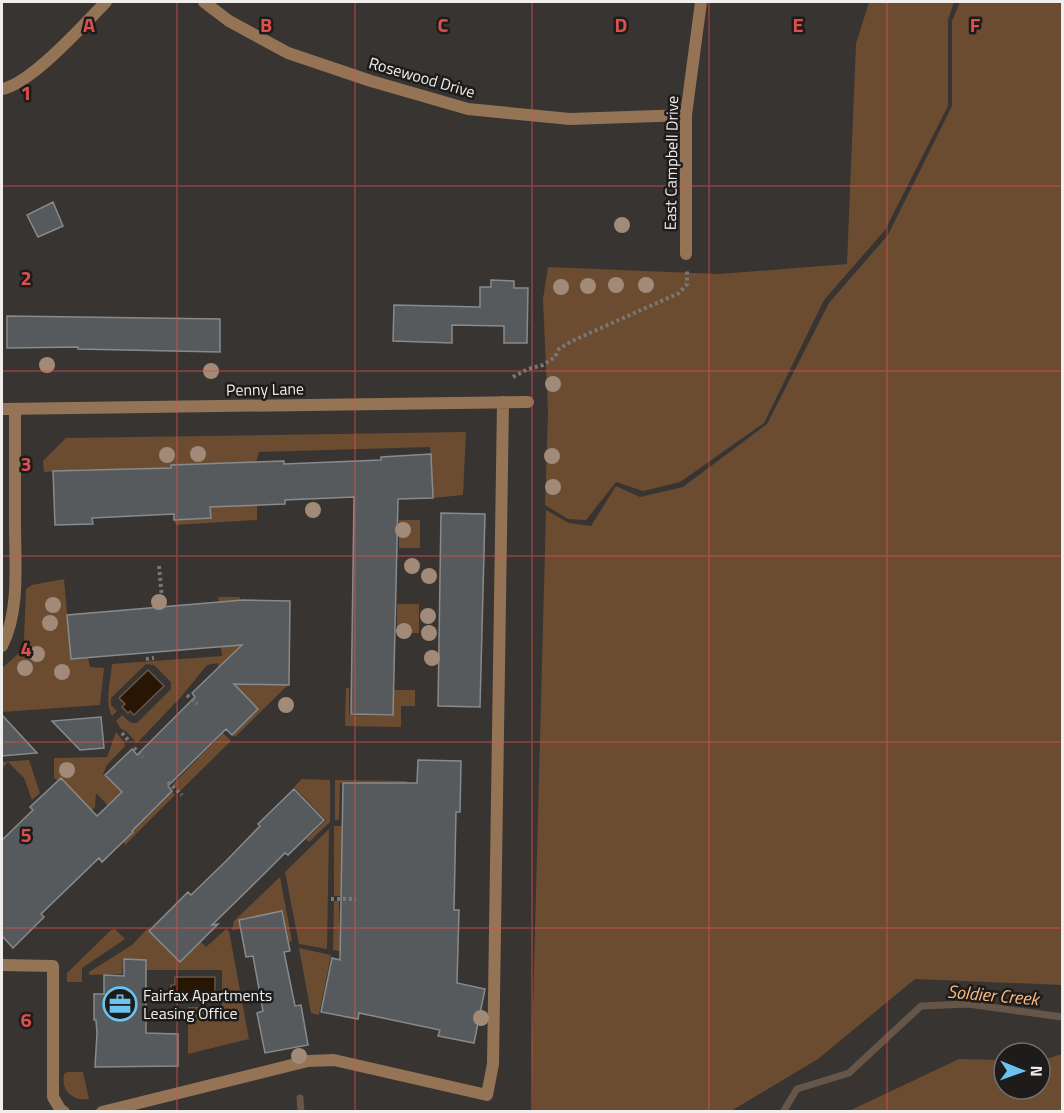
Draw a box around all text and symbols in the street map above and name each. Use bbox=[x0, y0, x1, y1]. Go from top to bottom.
text: A bbox=[83, 9, 95, 40]
text: B bbox=[260, 9, 272, 40]
text: C bbox=[438, 9, 449, 40]
text: D bbox=[615, 9, 627, 40]
text: E bbox=[792, 9, 804, 40]
text: F bbox=[970, 9, 981, 40]
street label: Rosewood Drive bbox=[366, 50, 478, 104]
text: 1 bbox=[20, 77, 32, 108]
street label: East Campbell Drive bbox=[658, 96, 684, 230]
text: 2 bbox=[20, 262, 32, 293]
street label: Penny Lane bbox=[226, 376, 304, 402]
text: 3 bbox=[20, 448, 32, 479]
text: 4 bbox=[20, 633, 32, 664]
text: 5 bbox=[20, 819, 32, 850]
water label: Soldier Creek bbox=[946, 978, 1042, 1013]
place label: Fairfax Apartments Leasing Office bbox=[143, 983, 272, 1025]
office icon: Fairfax Apartments Leasing Office bbox=[102, 986, 138, 1022]
text: 6 bbox=[20, 1004, 32, 1035]
north arrow bbox=[992, 1041, 1052, 1101]
text: N bbox=[1025, 1066, 1049, 1077]

